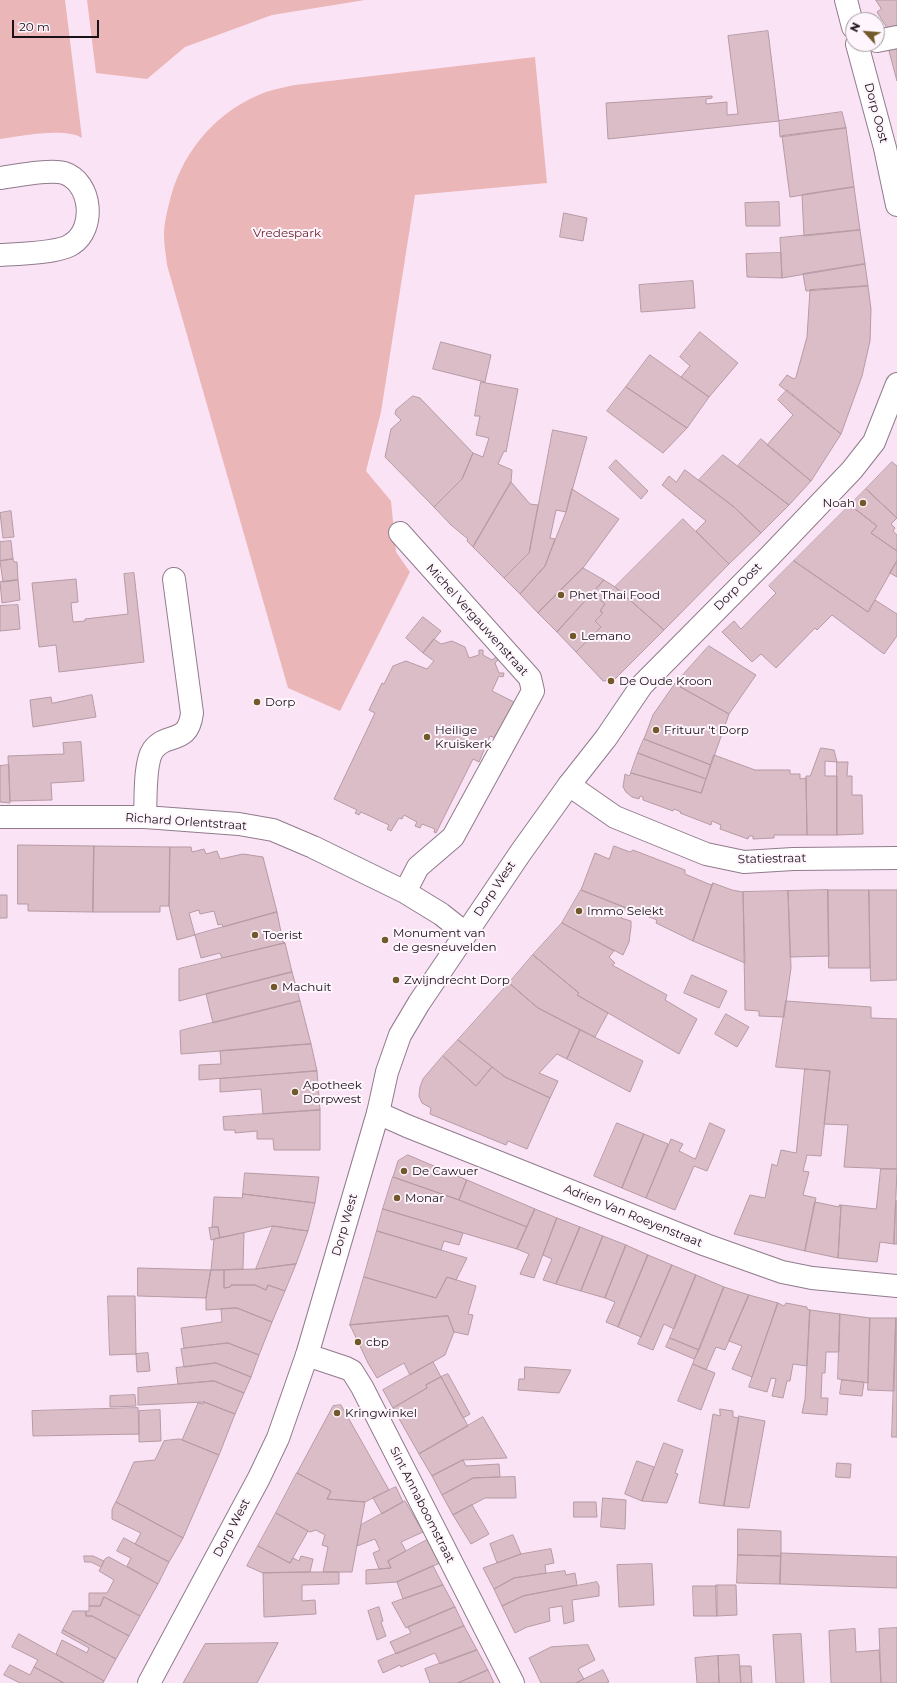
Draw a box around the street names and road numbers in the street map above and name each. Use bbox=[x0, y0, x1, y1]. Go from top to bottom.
street label: Dorp Oost bbox=[861, 81, 891, 145]
street label: Dorp Oost bbox=[711, 560, 765, 614]
street label: Michel Vergauwenstraat bbox=[423, 561, 531, 679]
street label: Richard Orlentstraat bbox=[125, 811, 247, 833]
street label: Statiestraat bbox=[738, 851, 806, 867]
street label: Dorp West bbox=[471, 858, 519, 920]
street label: Adrien Van Roeyenstraat bbox=[562, 1182, 704, 1250]
street label: Dorp West bbox=[329, 1192, 361, 1258]
street label: Sint Annaboomstraat bbox=[386, 1444, 458, 1566]
street label: Dorp West bbox=[211, 1496, 253, 1560]

